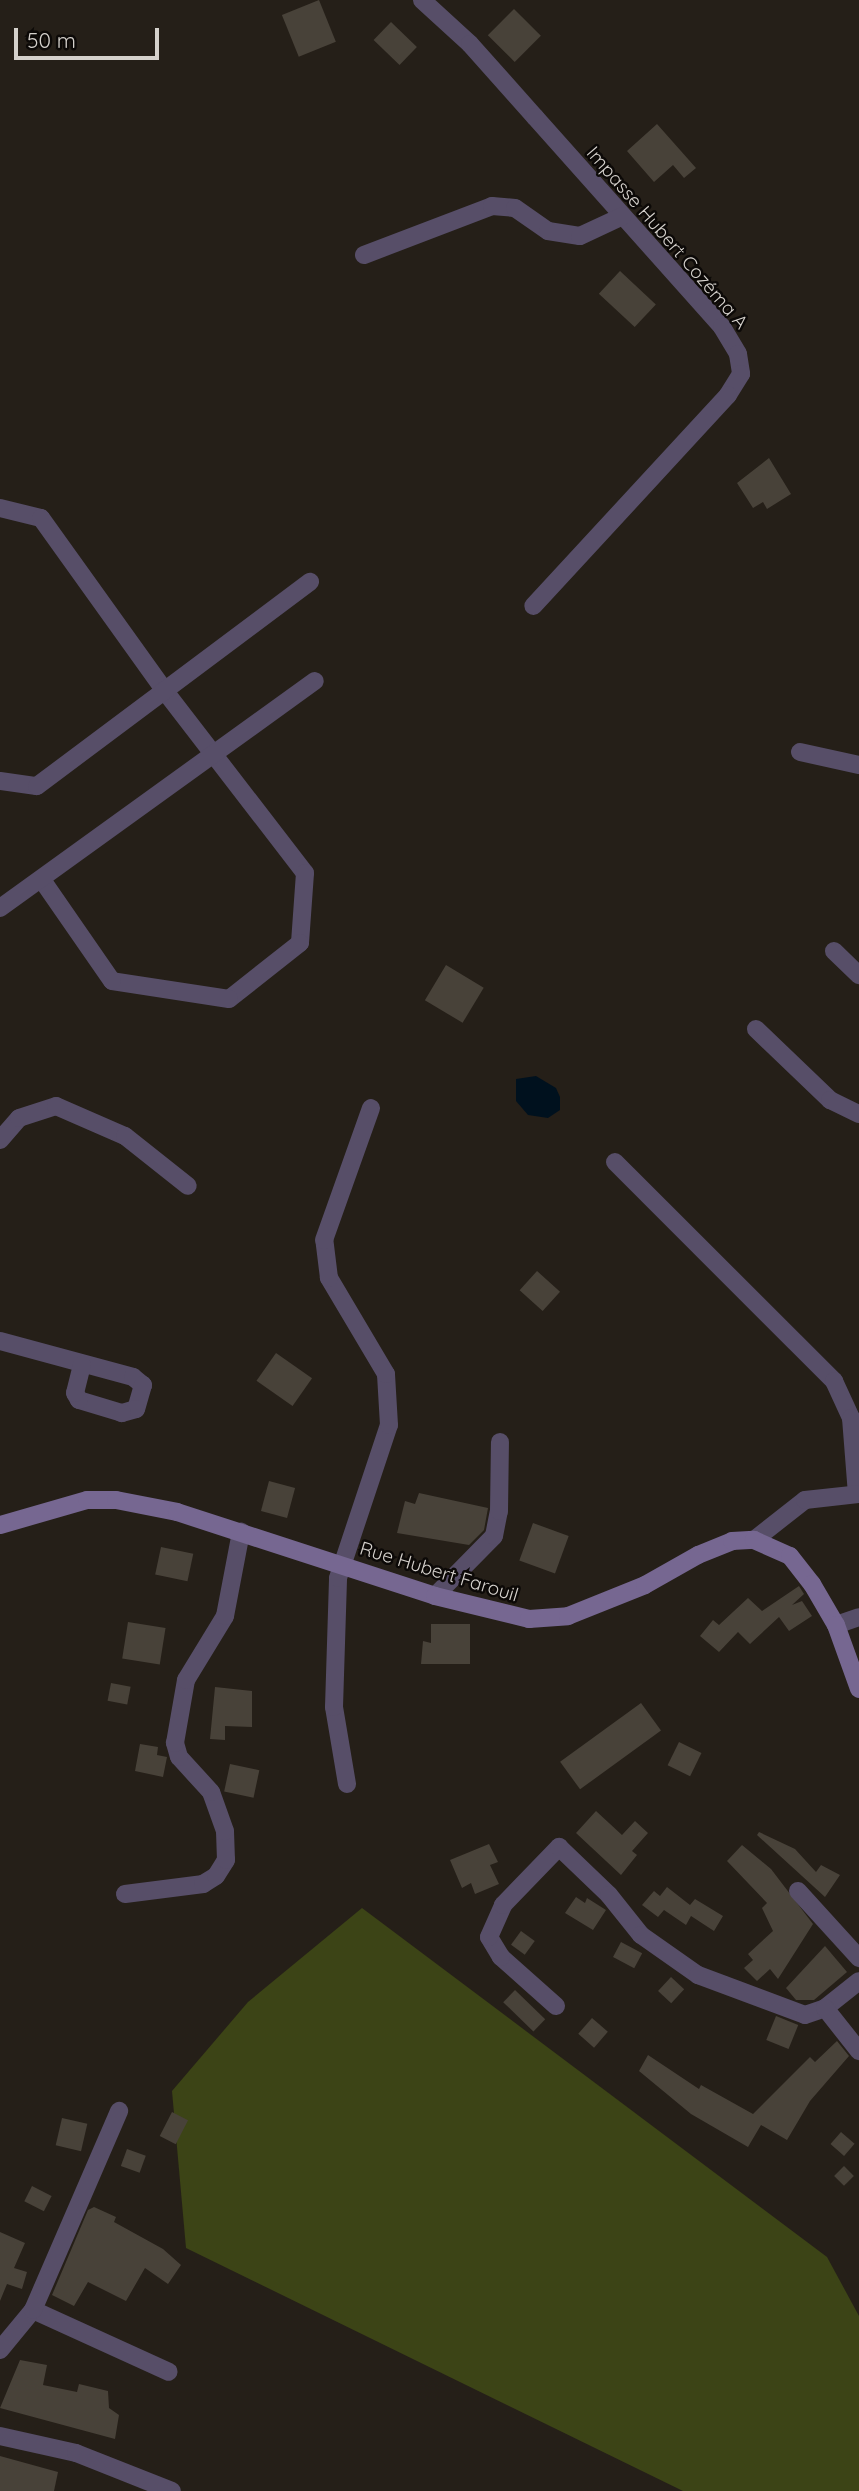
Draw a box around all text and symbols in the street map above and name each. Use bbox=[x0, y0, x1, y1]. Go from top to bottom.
scale bar bbox=[18, 14, 163, 58]
text: 50 m bbox=[27, 27, 76, 53]
street label: Impasse Hubert Cozéma A bbox=[582, 142, 752, 334]
street label: Rue Hubert Farouil bbox=[357, 1537, 521, 1607]

